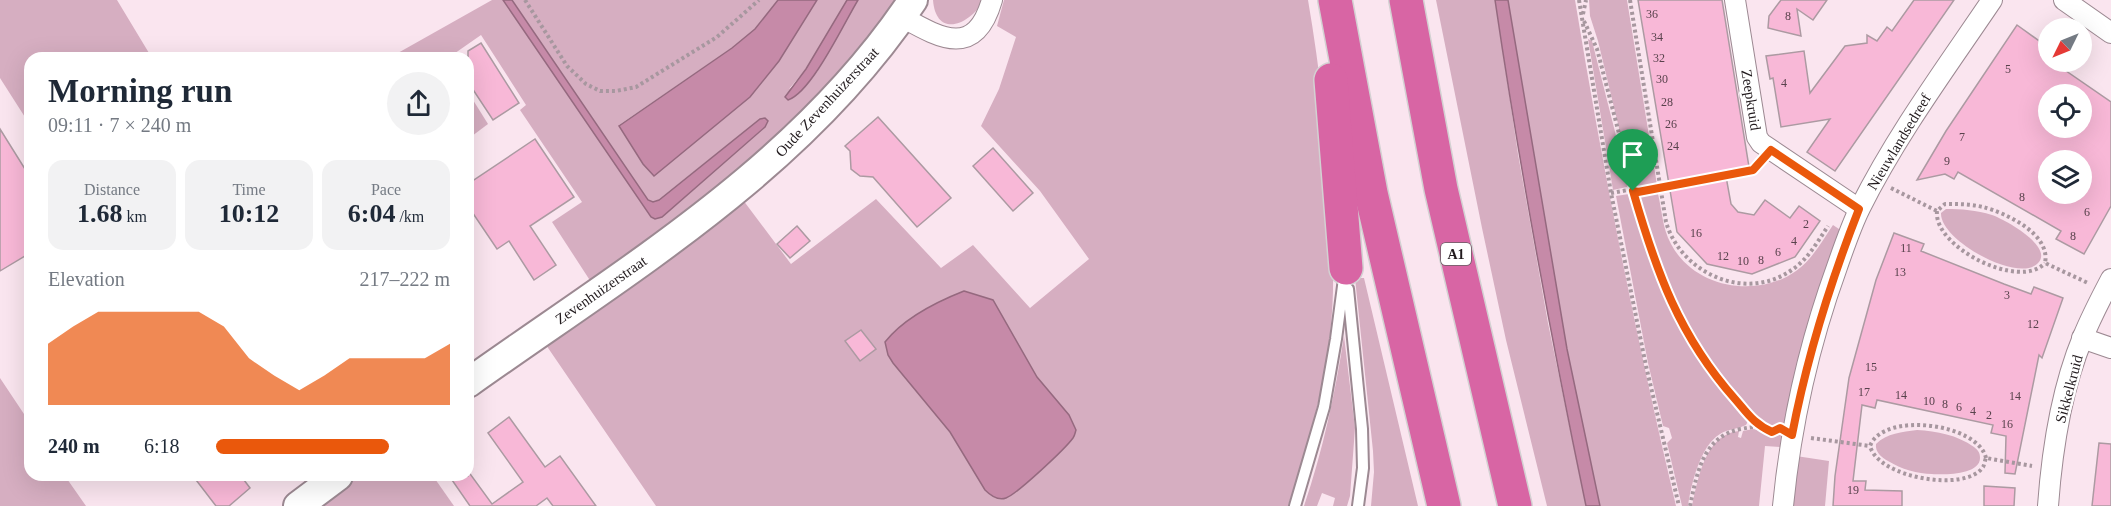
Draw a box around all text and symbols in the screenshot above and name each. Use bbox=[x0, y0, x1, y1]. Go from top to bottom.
house number: 36 bbox=[1646, 7, 1658, 21]
house number: 8 bbox=[1785, 9, 1791, 23]
north arrow bbox=[2038, 18, 2092, 72]
map controls bbox=[2038, 18, 2092, 204]
house number: 34 bbox=[1651, 30, 1663, 44]
street label: Oude Zevenhuizerstraat bbox=[772, 43, 882, 160]
house number: 32 bbox=[1653, 51, 1665, 65]
house number: 5 bbox=[2005, 62, 2011, 76]
street label: Zeepkruid bbox=[1738, 68, 1764, 132]
button: share bbox=[387, 72, 450, 135]
house number: 30 bbox=[1656, 72, 1668, 86]
text: Morning run bbox=[48, 73, 232, 109]
house number: 4 bbox=[1781, 76, 1787, 90]
button: locate bbox=[2038, 84, 2092, 138]
street label: Nieuwlandsedreef bbox=[1864, 91, 1934, 193]
house number: 28 bbox=[1661, 95, 1673, 109]
text: 09:11 · 7 × 240 m bbox=[48, 114, 191, 136]
house number: 26 bbox=[1665, 117, 1677, 131]
pin bbox=[1607, 129, 1658, 191]
house number: 7 bbox=[1959, 130, 1965, 144]
icon: arrive bbox=[1616, 138, 1649, 171]
house number: 24 bbox=[1667, 139, 1679, 153]
button: layers bbox=[2038, 150, 2092, 204]
house number: 9 bbox=[1944, 154, 1950, 168]
text: Distance bbox=[84, 181, 140, 198]
text: Time bbox=[232, 181, 266, 198]
text: Pace bbox=[371, 181, 401, 198]
house number: 8 bbox=[2019, 190, 2025, 204]
text: 1.68 bbox=[77, 199, 123, 228]
text: 10:12 bbox=[219, 199, 279, 228]
text: 6:04 bbox=[348, 199, 395, 228]
house number: 6 bbox=[2084, 205, 2090, 219]
text: km bbox=[123, 208, 147, 225]
text: /km bbox=[395, 208, 424, 225]
house number: 2 bbox=[1803, 217, 1809, 231]
house number: 16 bbox=[1690, 226, 1702, 240]
house number: 8 bbox=[2070, 229, 2076, 243]
house number: 4 bbox=[1791, 234, 1797, 248]
house number: 11 bbox=[1900, 241, 1912, 255]
road number: A1 bbox=[1441, 243, 1471, 265]
house number: 6 bbox=[1775, 245, 1781, 259]
house number: 12 bbox=[1717, 249, 1729, 263]
street label: Zevenhuizerstraat bbox=[552, 252, 650, 327]
house number: 8 bbox=[1758, 253, 1764, 267]
house number: 10 bbox=[1737, 254, 1749, 268]
house number: 13 bbox=[1894, 265, 1906, 279]
text: Elevation bbox=[48, 268, 125, 290]
text: 217–222 m bbox=[359, 268, 450, 290]
house number: 3 bbox=[2004, 288, 2010, 302]
house number: 12 bbox=[2027, 317, 2039, 331]
street label: Sikkelkruid bbox=[2052, 353, 2086, 425]
house number: 15 bbox=[1865, 360, 1877, 374]
house number: 17 bbox=[1858, 385, 1870, 399]
house number: 14 bbox=[1895, 388, 1907, 402]
house number: 14 bbox=[2009, 389, 2021, 403]
house number: 10 bbox=[1923, 394, 1935, 408]
house number: 8 bbox=[1942, 397, 1948, 411]
house number: 6 bbox=[1956, 400, 1962, 414]
house number: 4 bbox=[1970, 404, 1976, 418]
house number: 2 bbox=[1986, 408, 1992, 422]
house number: 16 bbox=[2001, 417, 2013, 431]
text: 240 m bbox=[48, 435, 100, 457]
text: 6:18 bbox=[144, 435, 180, 457]
house number: 19 bbox=[1847, 483, 1859, 497]

